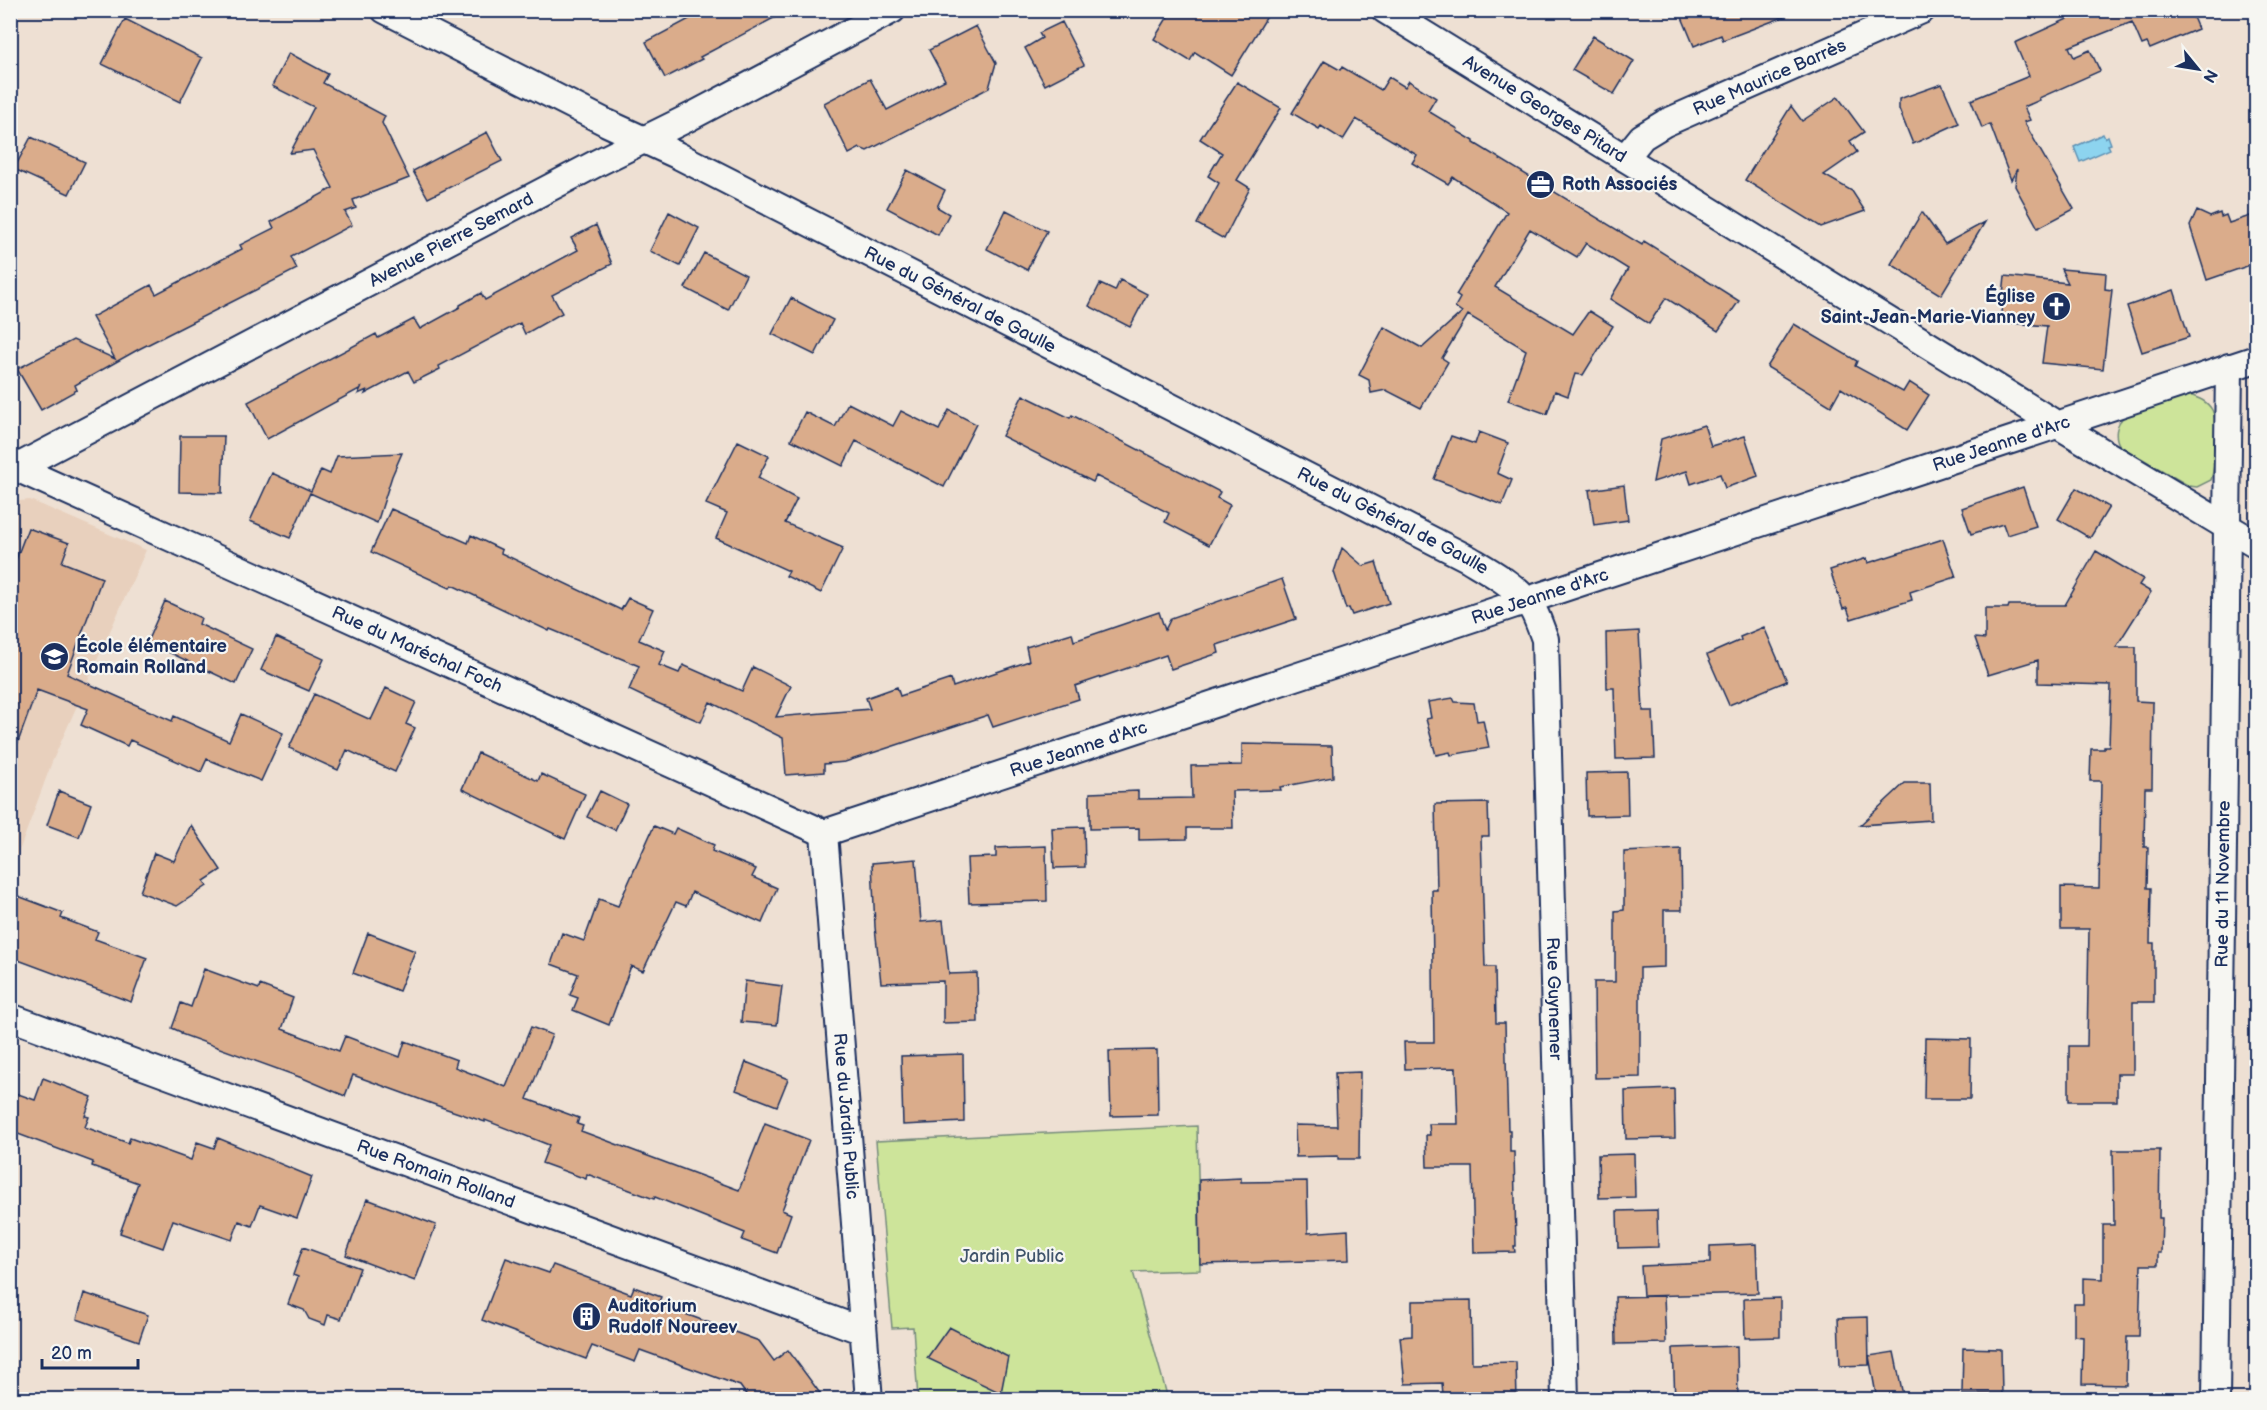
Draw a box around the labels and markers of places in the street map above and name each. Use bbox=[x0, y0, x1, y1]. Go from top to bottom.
office icon: Roth Associés bbox=[1525, 168, 1557, 200]
place label: Roth Associés bbox=[1562, 174, 1678, 195]
place label: Église Saint-Jean-Marie-Vianney bbox=[1821, 284, 2036, 328]
church icon: Église Saint-Jean-Marie-Vianney bbox=[2040, 290, 2072, 322]
place label: École élémentaire Romain Rolland bbox=[76, 634, 227, 678]
school or university icon: École élémentaire Romain Rolland bbox=[39, 640, 71, 672]
place label: Auditorium Rudolf Noureev bbox=[607, 1296, 738, 1338]
building icon: Auditorium Rudolf Noureev bbox=[571, 1300, 603, 1332]

